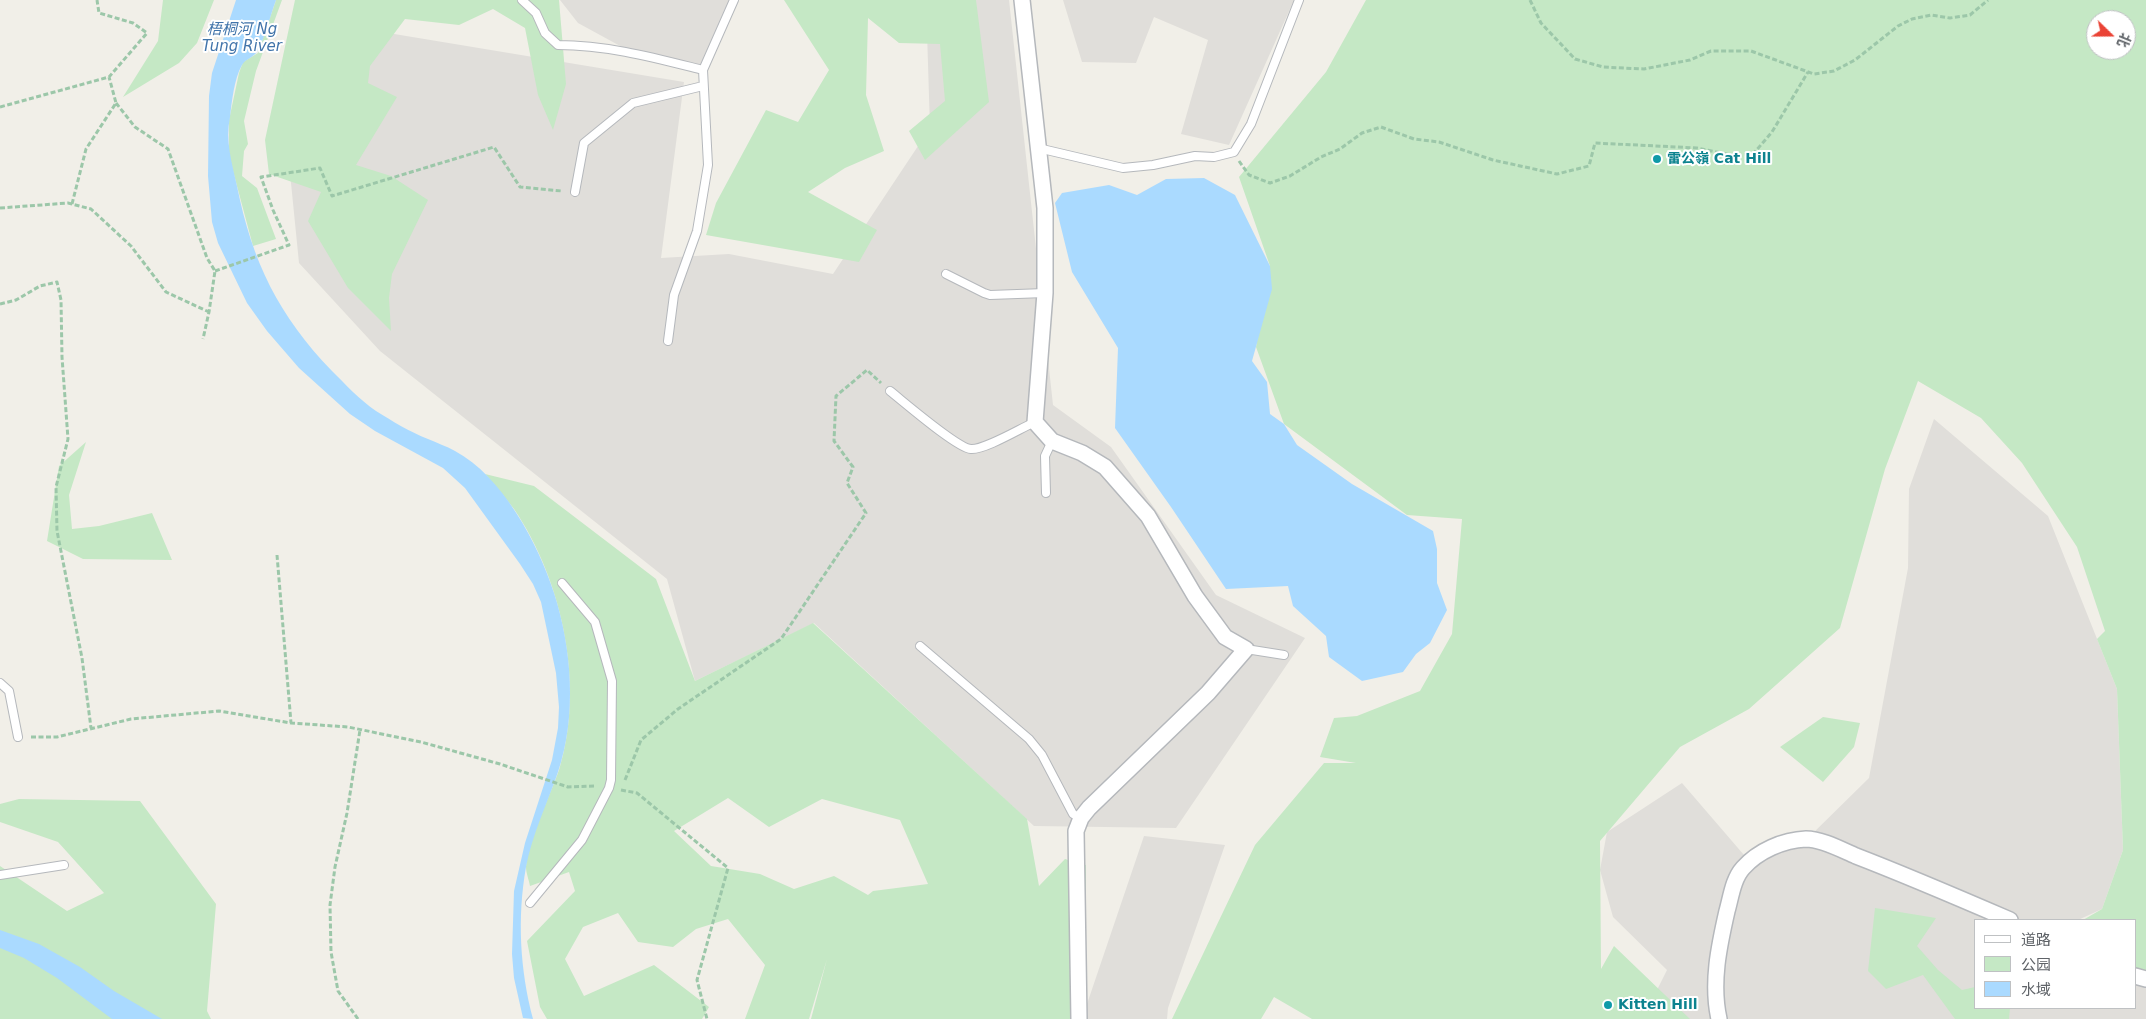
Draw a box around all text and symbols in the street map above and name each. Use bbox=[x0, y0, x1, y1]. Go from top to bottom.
north arrow bbox=[2086, 10, 2136, 60]
water label: 梧桐河 Ng Tung River bbox=[202, 21, 282, 56]
text: 北 bbox=[2114, 31, 2134, 50]
place label: 雷公嶺 Cat Hill bbox=[1667, 151, 1771, 167]
marker: 雷公嶺 Cat Hill bbox=[1651, 153, 1663, 165]
legend bbox=[1974, 919, 2136, 1009]
text: 道路 bbox=[2021, 931, 2051, 949]
text: 公园 bbox=[2021, 956, 2051, 974]
text: 水域 bbox=[2021, 981, 2051, 999]
place label: Kitten Hill bbox=[1618, 997, 1697, 1013]
marker: Kitten Hill bbox=[1602, 999, 1614, 1011]

